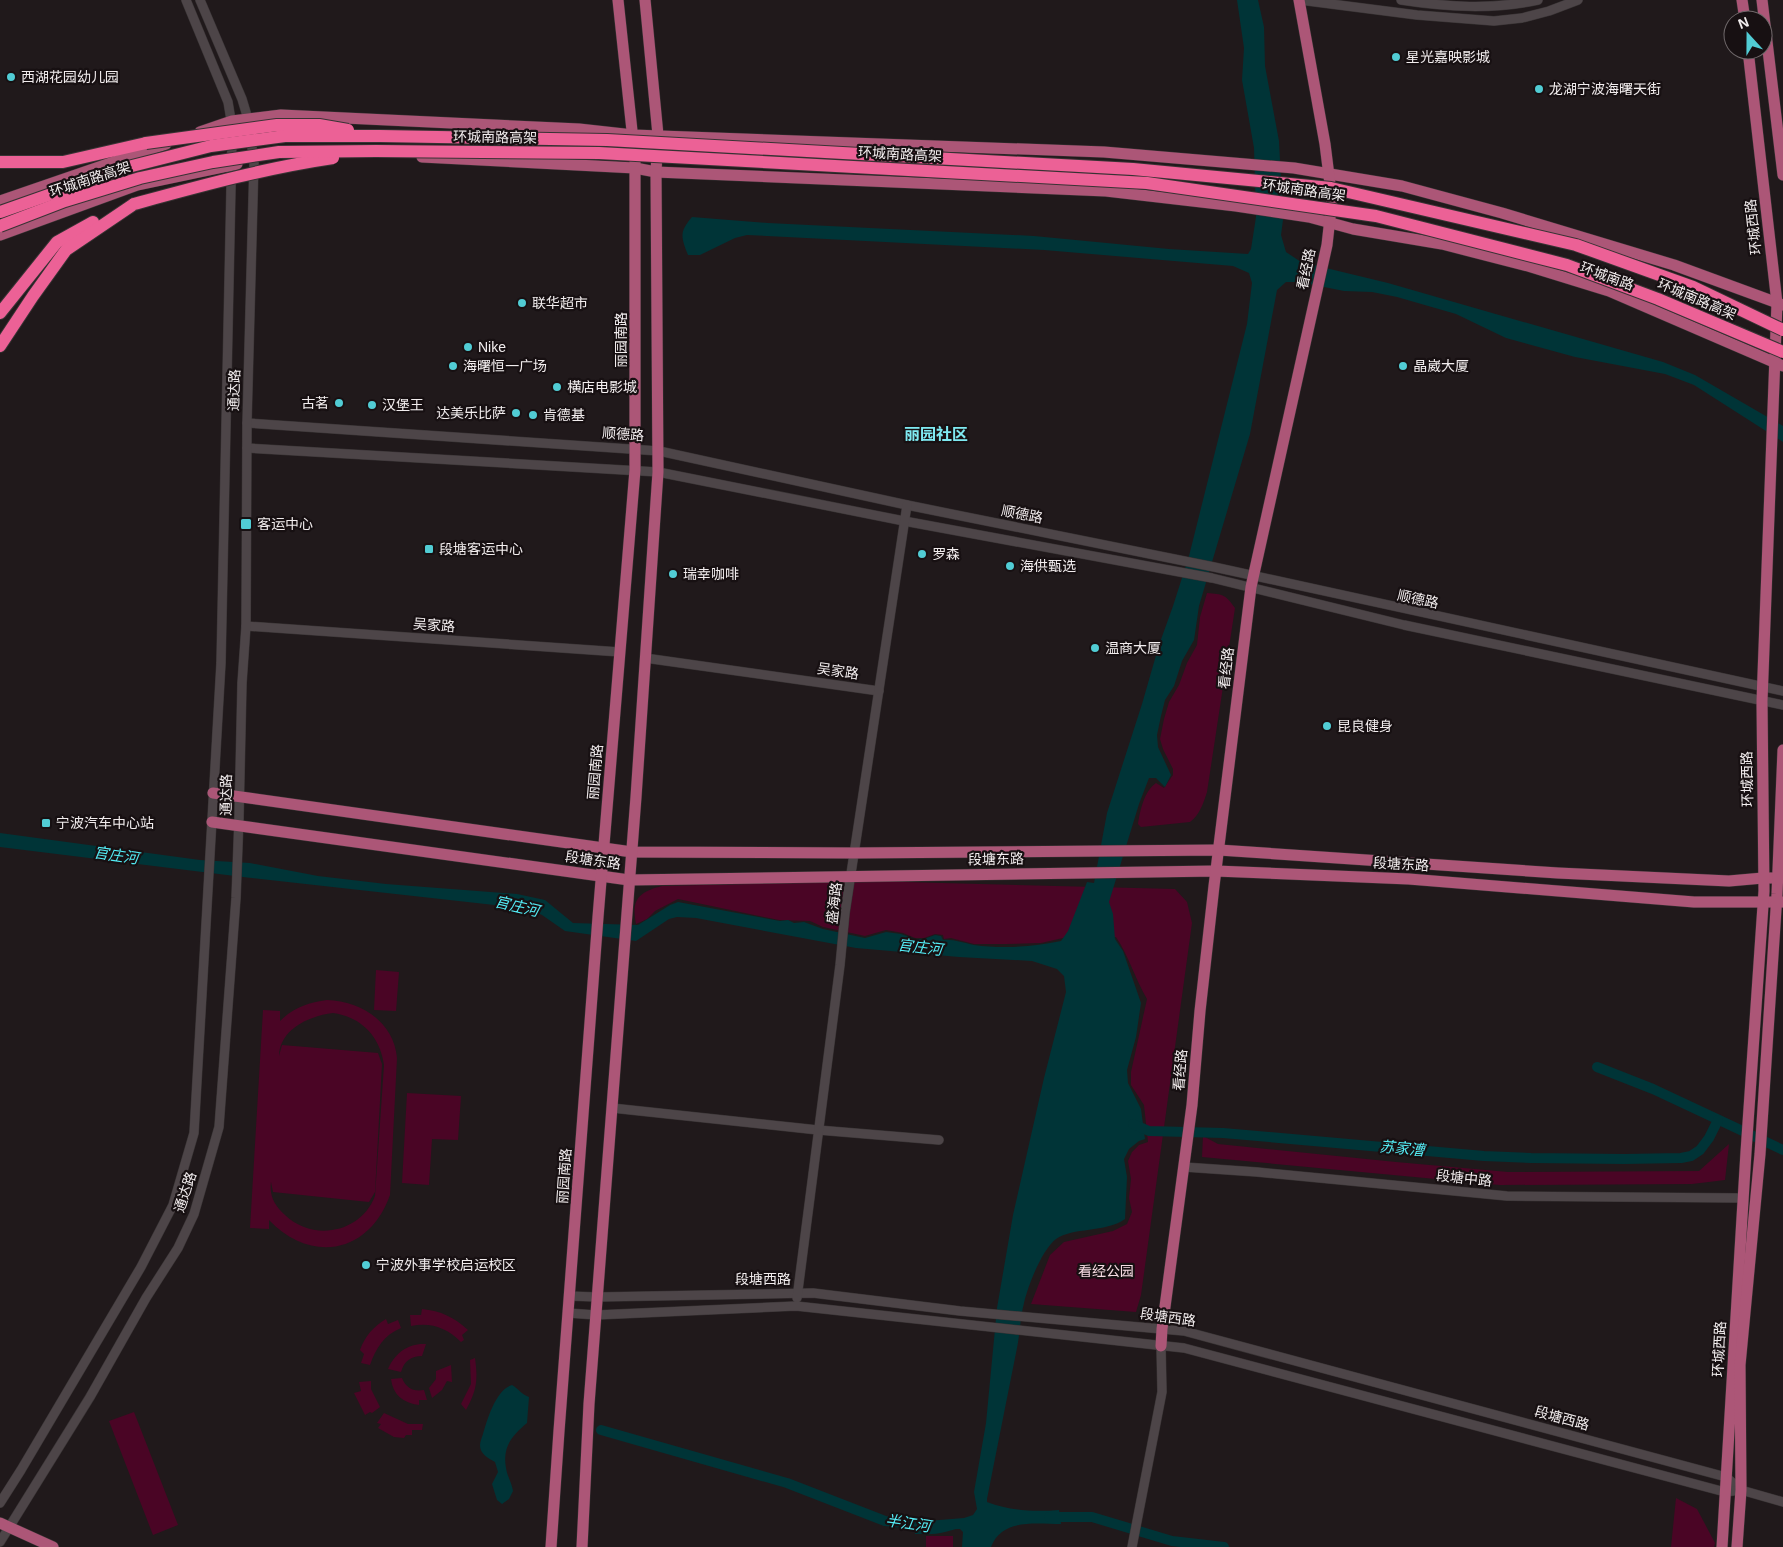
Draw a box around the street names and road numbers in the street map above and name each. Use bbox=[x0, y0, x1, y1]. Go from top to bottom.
street label: 环城南路高架 bbox=[453, 128, 537, 146]
street label: 环城南路高架 bbox=[858, 144, 942, 164]
street label: 环城南路高架 bbox=[48, 158, 132, 200]
street label: 环城南路高架 bbox=[1261, 176, 1347, 204]
street label: 环城西路 bbox=[1742, 198, 1764, 256]
street label: 看经路 bbox=[1294, 247, 1318, 291]
street label: 环城南路 bbox=[1578, 259, 1636, 293]
street label: 环城南路高架 bbox=[1655, 275, 1739, 323]
street label: 丽园南路 bbox=[613, 312, 629, 368]
street label: 通达路 bbox=[225, 369, 243, 411]
street label: 顺德路 bbox=[601, 425, 645, 443]
street label: 顺德路 bbox=[1000, 502, 1044, 526]
street label: 顺德路 bbox=[1396, 587, 1440, 611]
street label: 吴家路 bbox=[412, 616, 456, 634]
street label: 看经路 bbox=[1216, 646, 1236, 690]
street label: 吴家路 bbox=[816, 660, 860, 682]
street label: 丽园南路 bbox=[585, 743, 605, 801]
street label: 环城西路 bbox=[1739, 751, 1755, 807]
street label: 通达路 bbox=[218, 774, 234, 816]
street label: 段塘东路 bbox=[564, 848, 622, 872]
street label: 段塘东路 bbox=[968, 851, 1024, 867]
street label: 段塘东路 bbox=[1373, 855, 1429, 873]
street label: 盛海路 bbox=[824, 881, 844, 925]
street label: 看经路 bbox=[1170, 1048, 1190, 1092]
street label: 丽园南路 bbox=[554, 1148, 574, 1204]
street label: 段塘中路 bbox=[1435, 1167, 1493, 1189]
street label: 通达路 bbox=[171, 1170, 199, 1214]
street label: 段塘西路 bbox=[735, 1271, 791, 1287]
street label: 段塘西路 bbox=[1139, 1305, 1197, 1329]
street label: 环城西路 bbox=[1710, 1321, 1728, 1377]
street label: 段塘西路 bbox=[1533, 1403, 1591, 1433]

